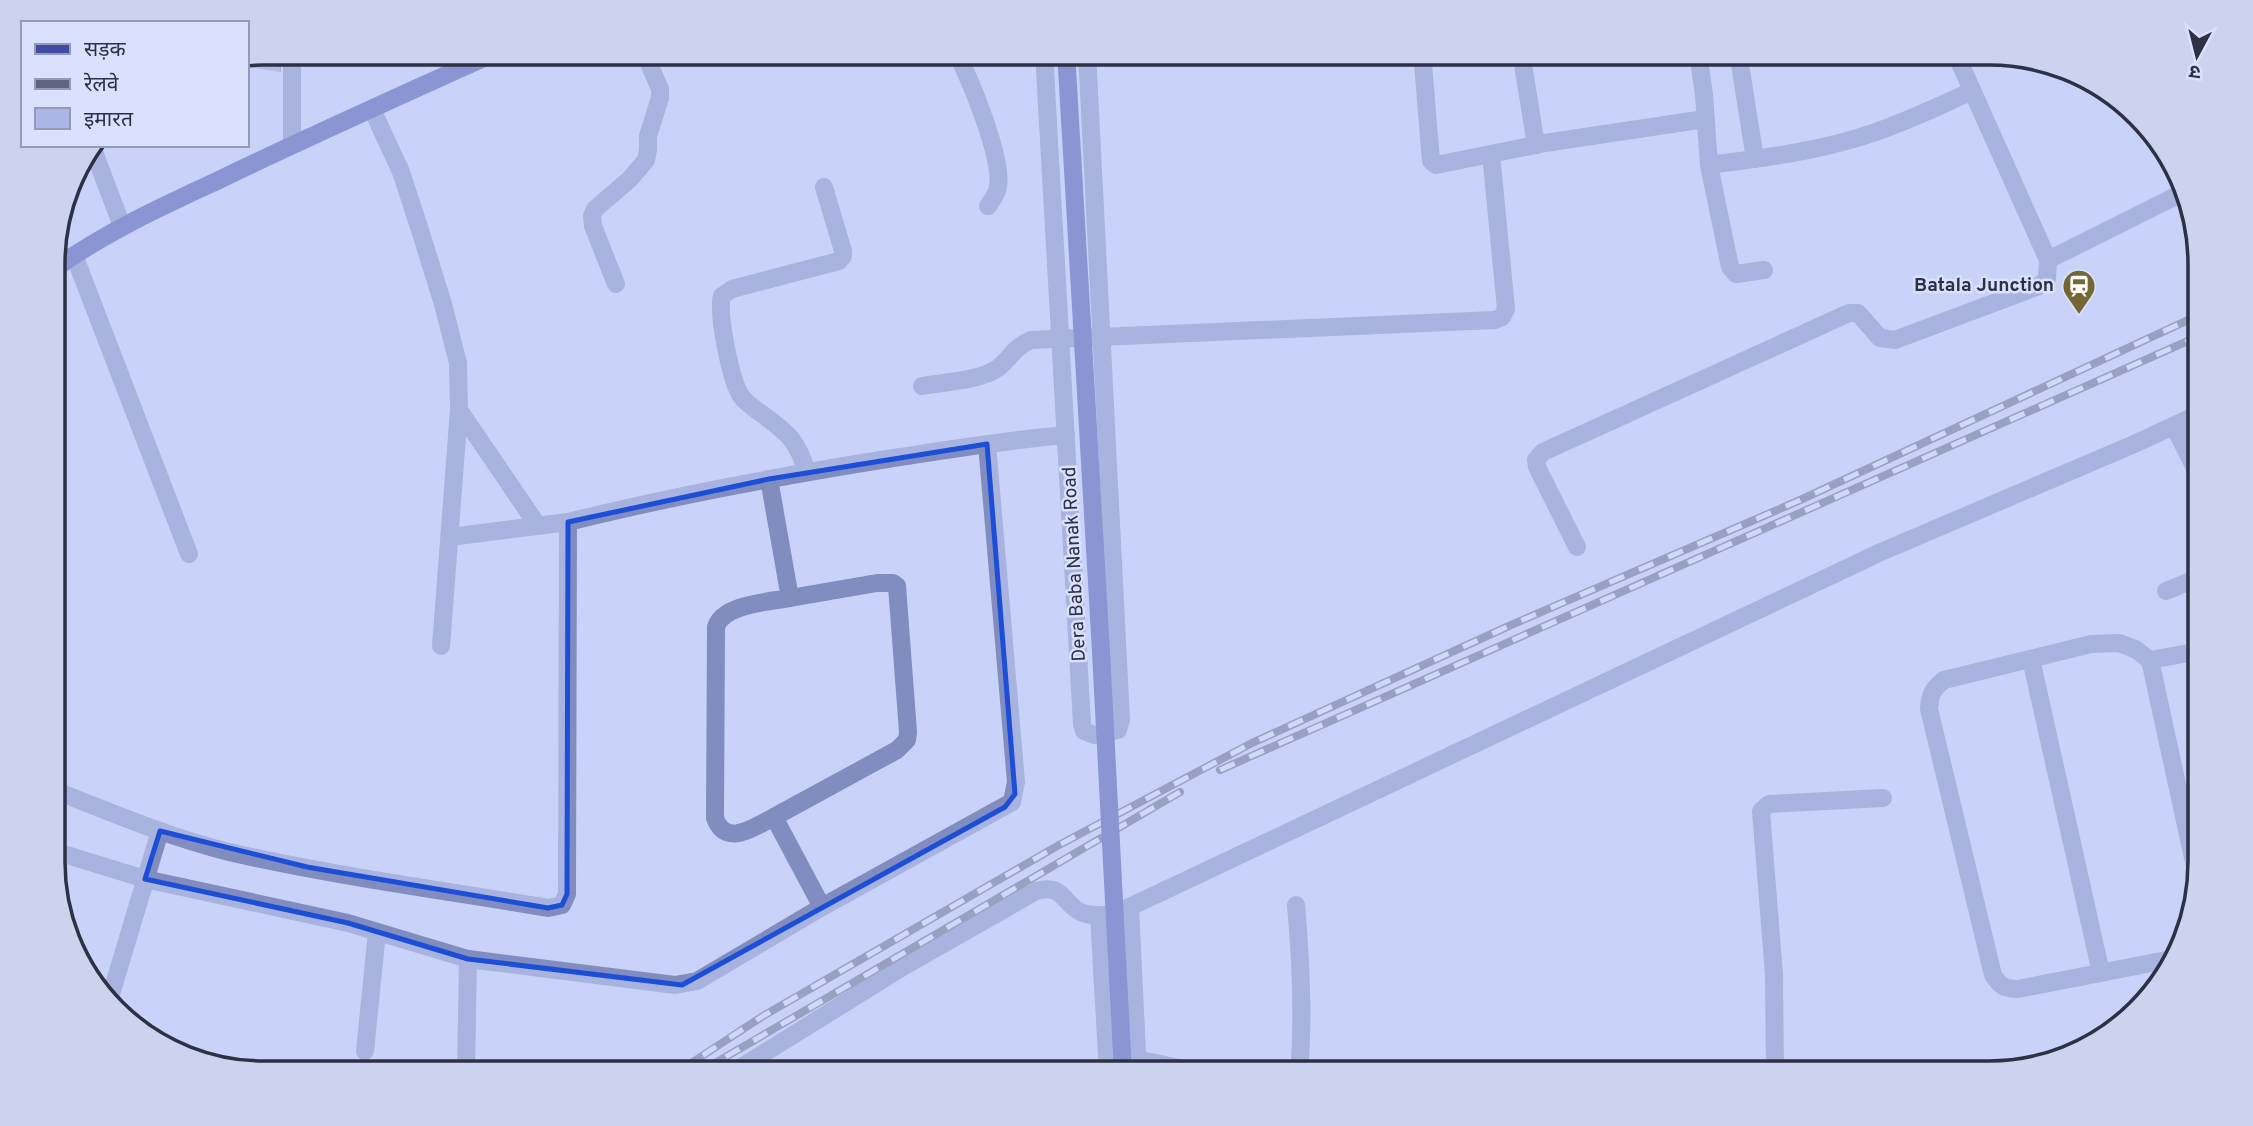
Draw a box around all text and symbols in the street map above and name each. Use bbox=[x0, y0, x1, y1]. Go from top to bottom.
legend bbox=[21, 21, 248, 147]
north arrow bbox=[2162, 21, 2232, 91]
text: सड़क bbox=[84, 37, 126, 64]
text: उ bbox=[2187, 58, 2202, 83]
text: रेलवे bbox=[83, 72, 119, 99]
text: इमारत bbox=[84, 107, 134, 134]
station icon: Batala Junction bbox=[2060, 267, 2098, 316]
place label: Batala Junction bbox=[1914, 274, 2054, 298]
street label: Dera Baba Nanak Road bbox=[1058, 466, 1092, 662]

